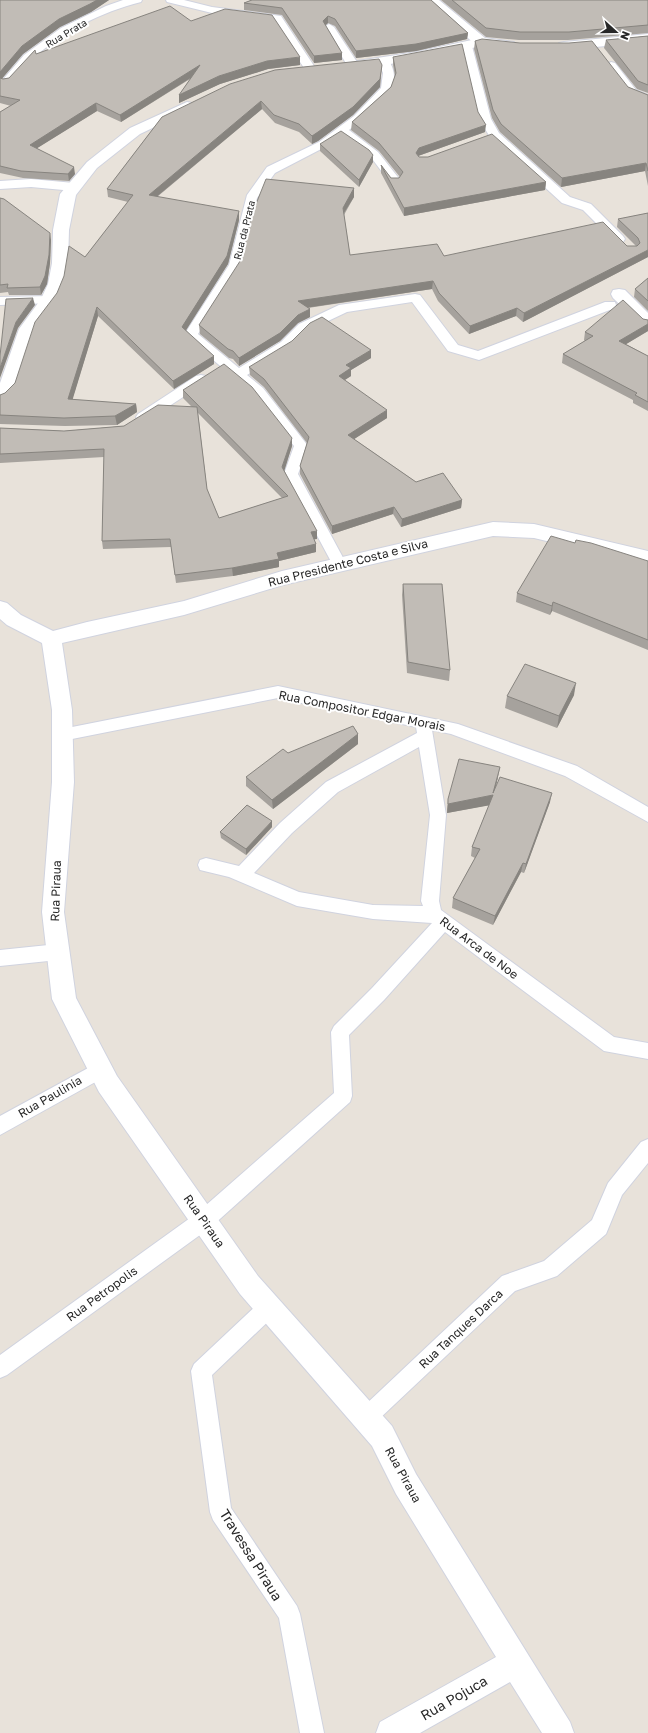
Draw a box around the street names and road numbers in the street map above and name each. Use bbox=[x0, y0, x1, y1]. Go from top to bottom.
street label: Rua Prata bbox=[43, 16, 89, 50]
street label: Rua da Prata bbox=[231, 199, 257, 261]
street label: Rua Presidente Costa e Silva bbox=[266, 535, 429, 590]
street label: Rua Compositor Edgar Morais bbox=[277, 687, 447, 734]
street label: Rua Piraua bbox=[47, 860, 64, 922]
street label: Rua Arca de Noe bbox=[437, 913, 522, 982]
street label: Rua Paulinia bbox=[15, 1072, 84, 1121]
street label: Rua Piraua bbox=[181, 1191, 228, 1250]
street label: Rua Petropolis bbox=[63, 1263, 140, 1324]
street label: Rua Tanques Darca bbox=[415, 1286, 506, 1371]
street label: Rua Piraua bbox=[382, 1444, 425, 1505]
street label: Travessa Piraua bbox=[216, 1506, 286, 1604]
street label: Rua Pojuca bbox=[417, 1672, 490, 1724]

